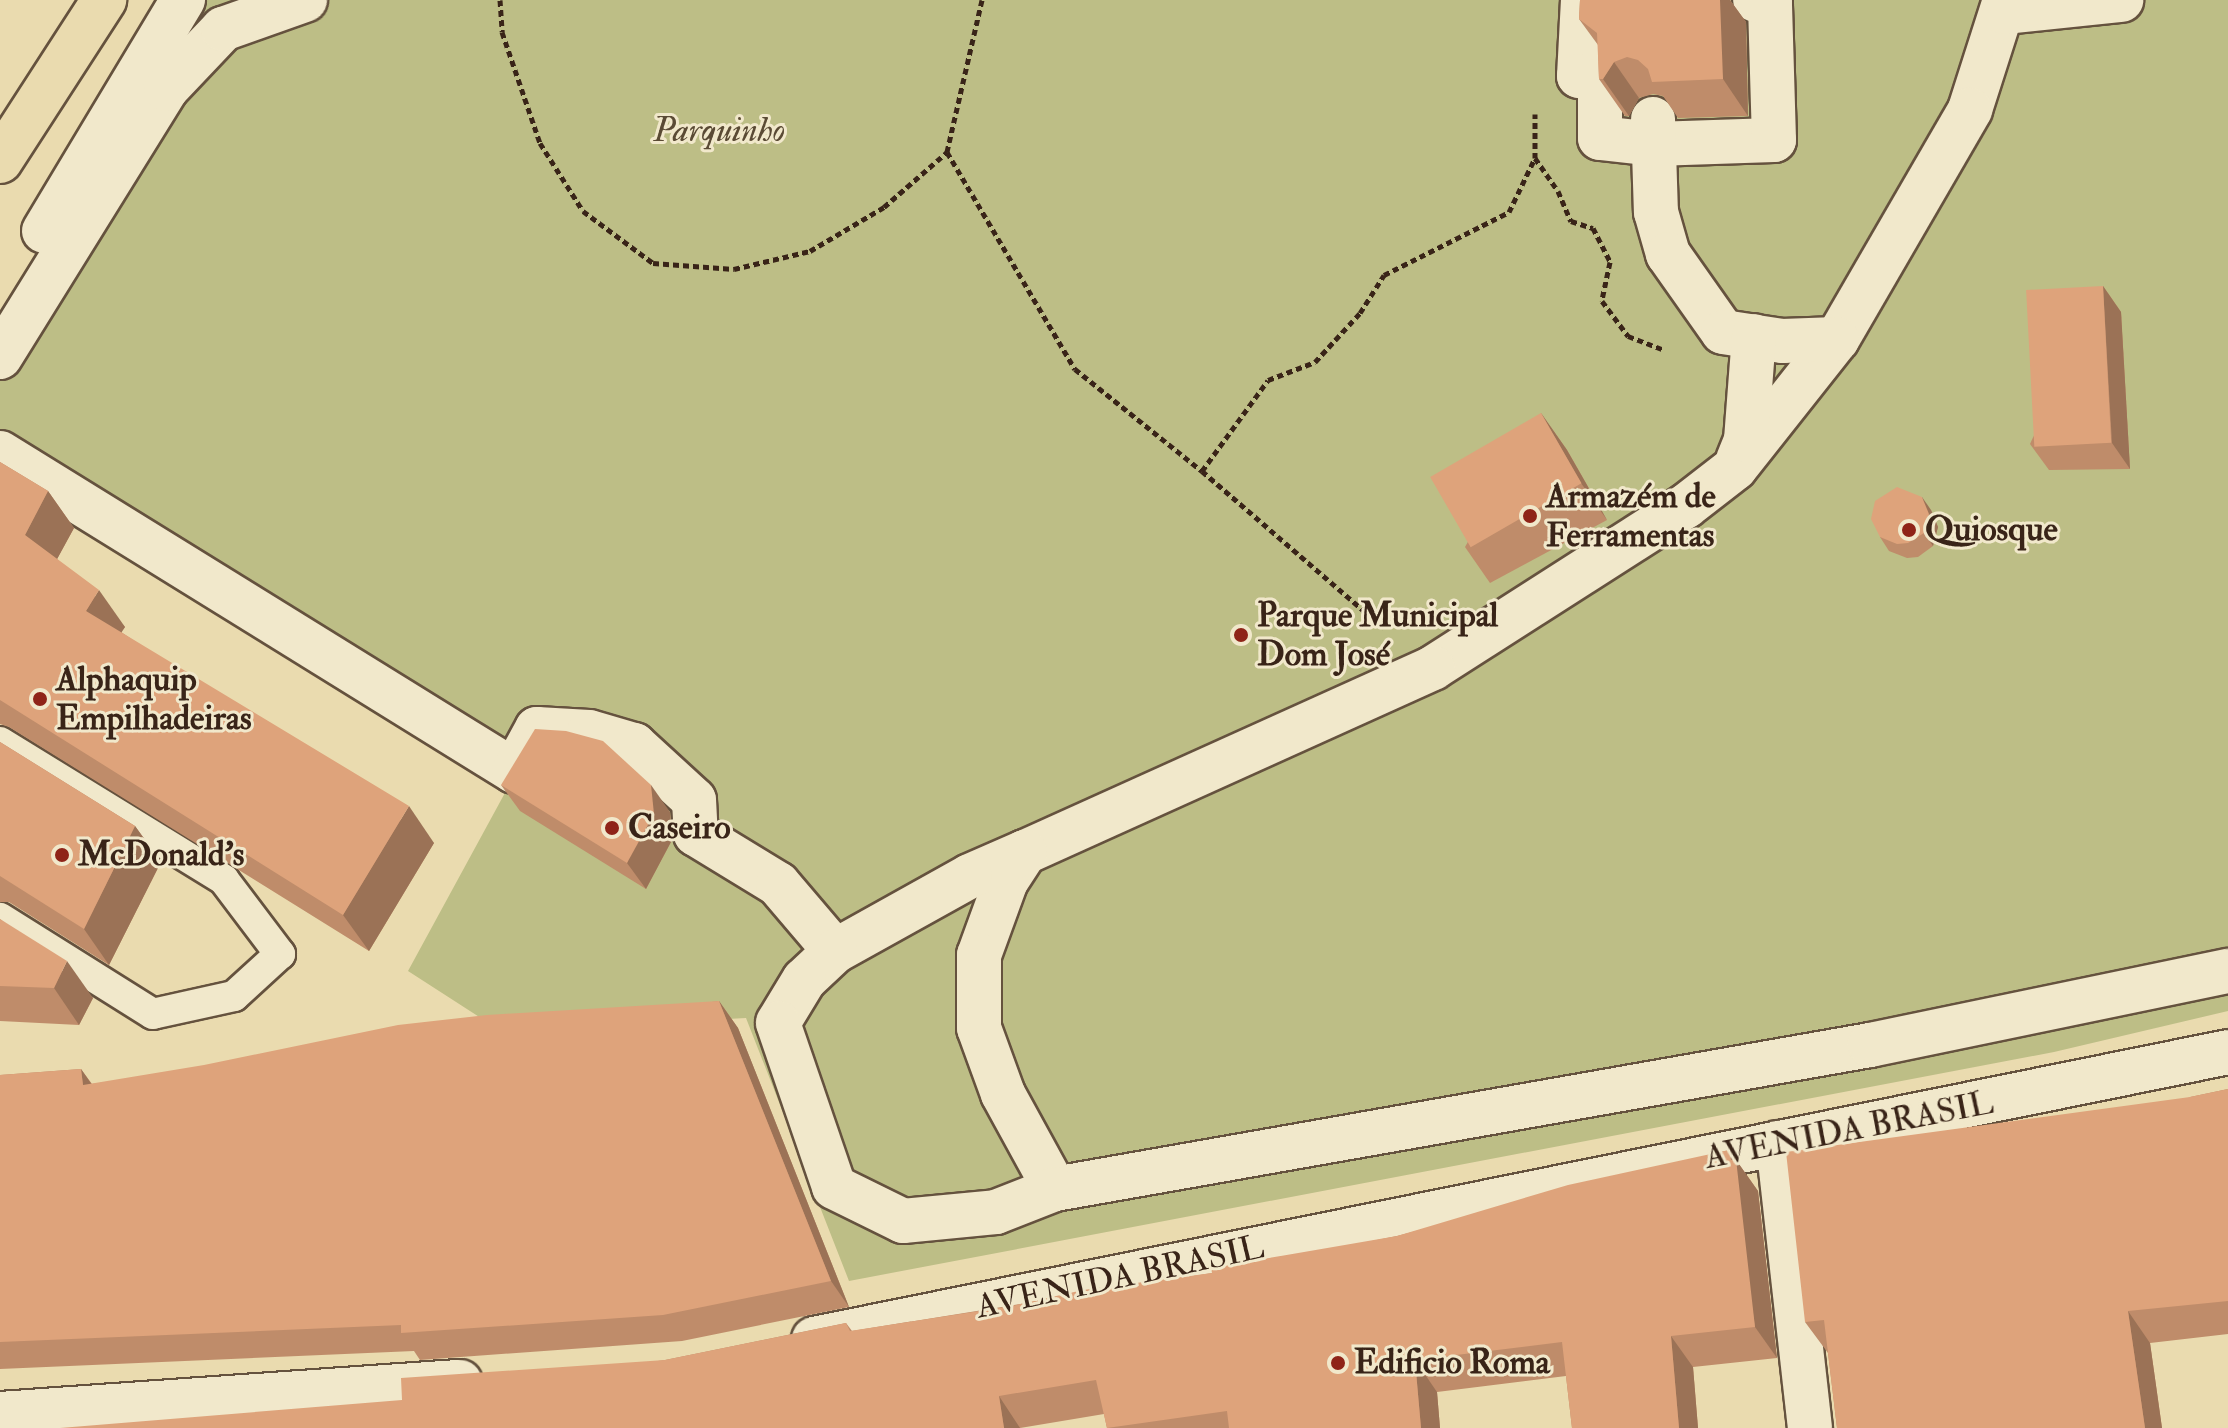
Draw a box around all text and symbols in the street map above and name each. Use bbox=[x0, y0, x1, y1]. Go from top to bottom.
park label: Parquinho bbox=[653, 111, 785, 151]
place label: Armazém de Ferramentas bbox=[1546, 476, 1716, 556]
marker: Armazém de Ferramentas bbox=[1521, 507, 1539, 525]
place label: Quiosque bbox=[1925, 510, 2058, 550]
marker: Quiosque bbox=[1900, 521, 1918, 539]
place label: Parque Municipal Dom José bbox=[1257, 595, 1498, 674]
marker: Parque Municipal Dom José bbox=[1232, 626, 1250, 644]
place label: Alphaquip Empilhadeiras bbox=[56, 659, 252, 738]
marker: Alphaquip Empilhadeiras bbox=[31, 690, 49, 708]
place label: Caseiro bbox=[628, 808, 731, 848]
marker: Caseiro bbox=[603, 819, 621, 837]
place label: McDonald's bbox=[78, 835, 244, 875]
marker: McDonald's bbox=[53, 846, 71, 864]
street label: AVENIDA BRASIL bbox=[1701, 1082, 1997, 1178]
street label: AVENIDA BRASIL bbox=[972, 1227, 1268, 1327]
place label: Edificio Roma bbox=[1354, 1343, 1550, 1383]
marker: Edificio Roma bbox=[1329, 1354, 1347, 1372]

